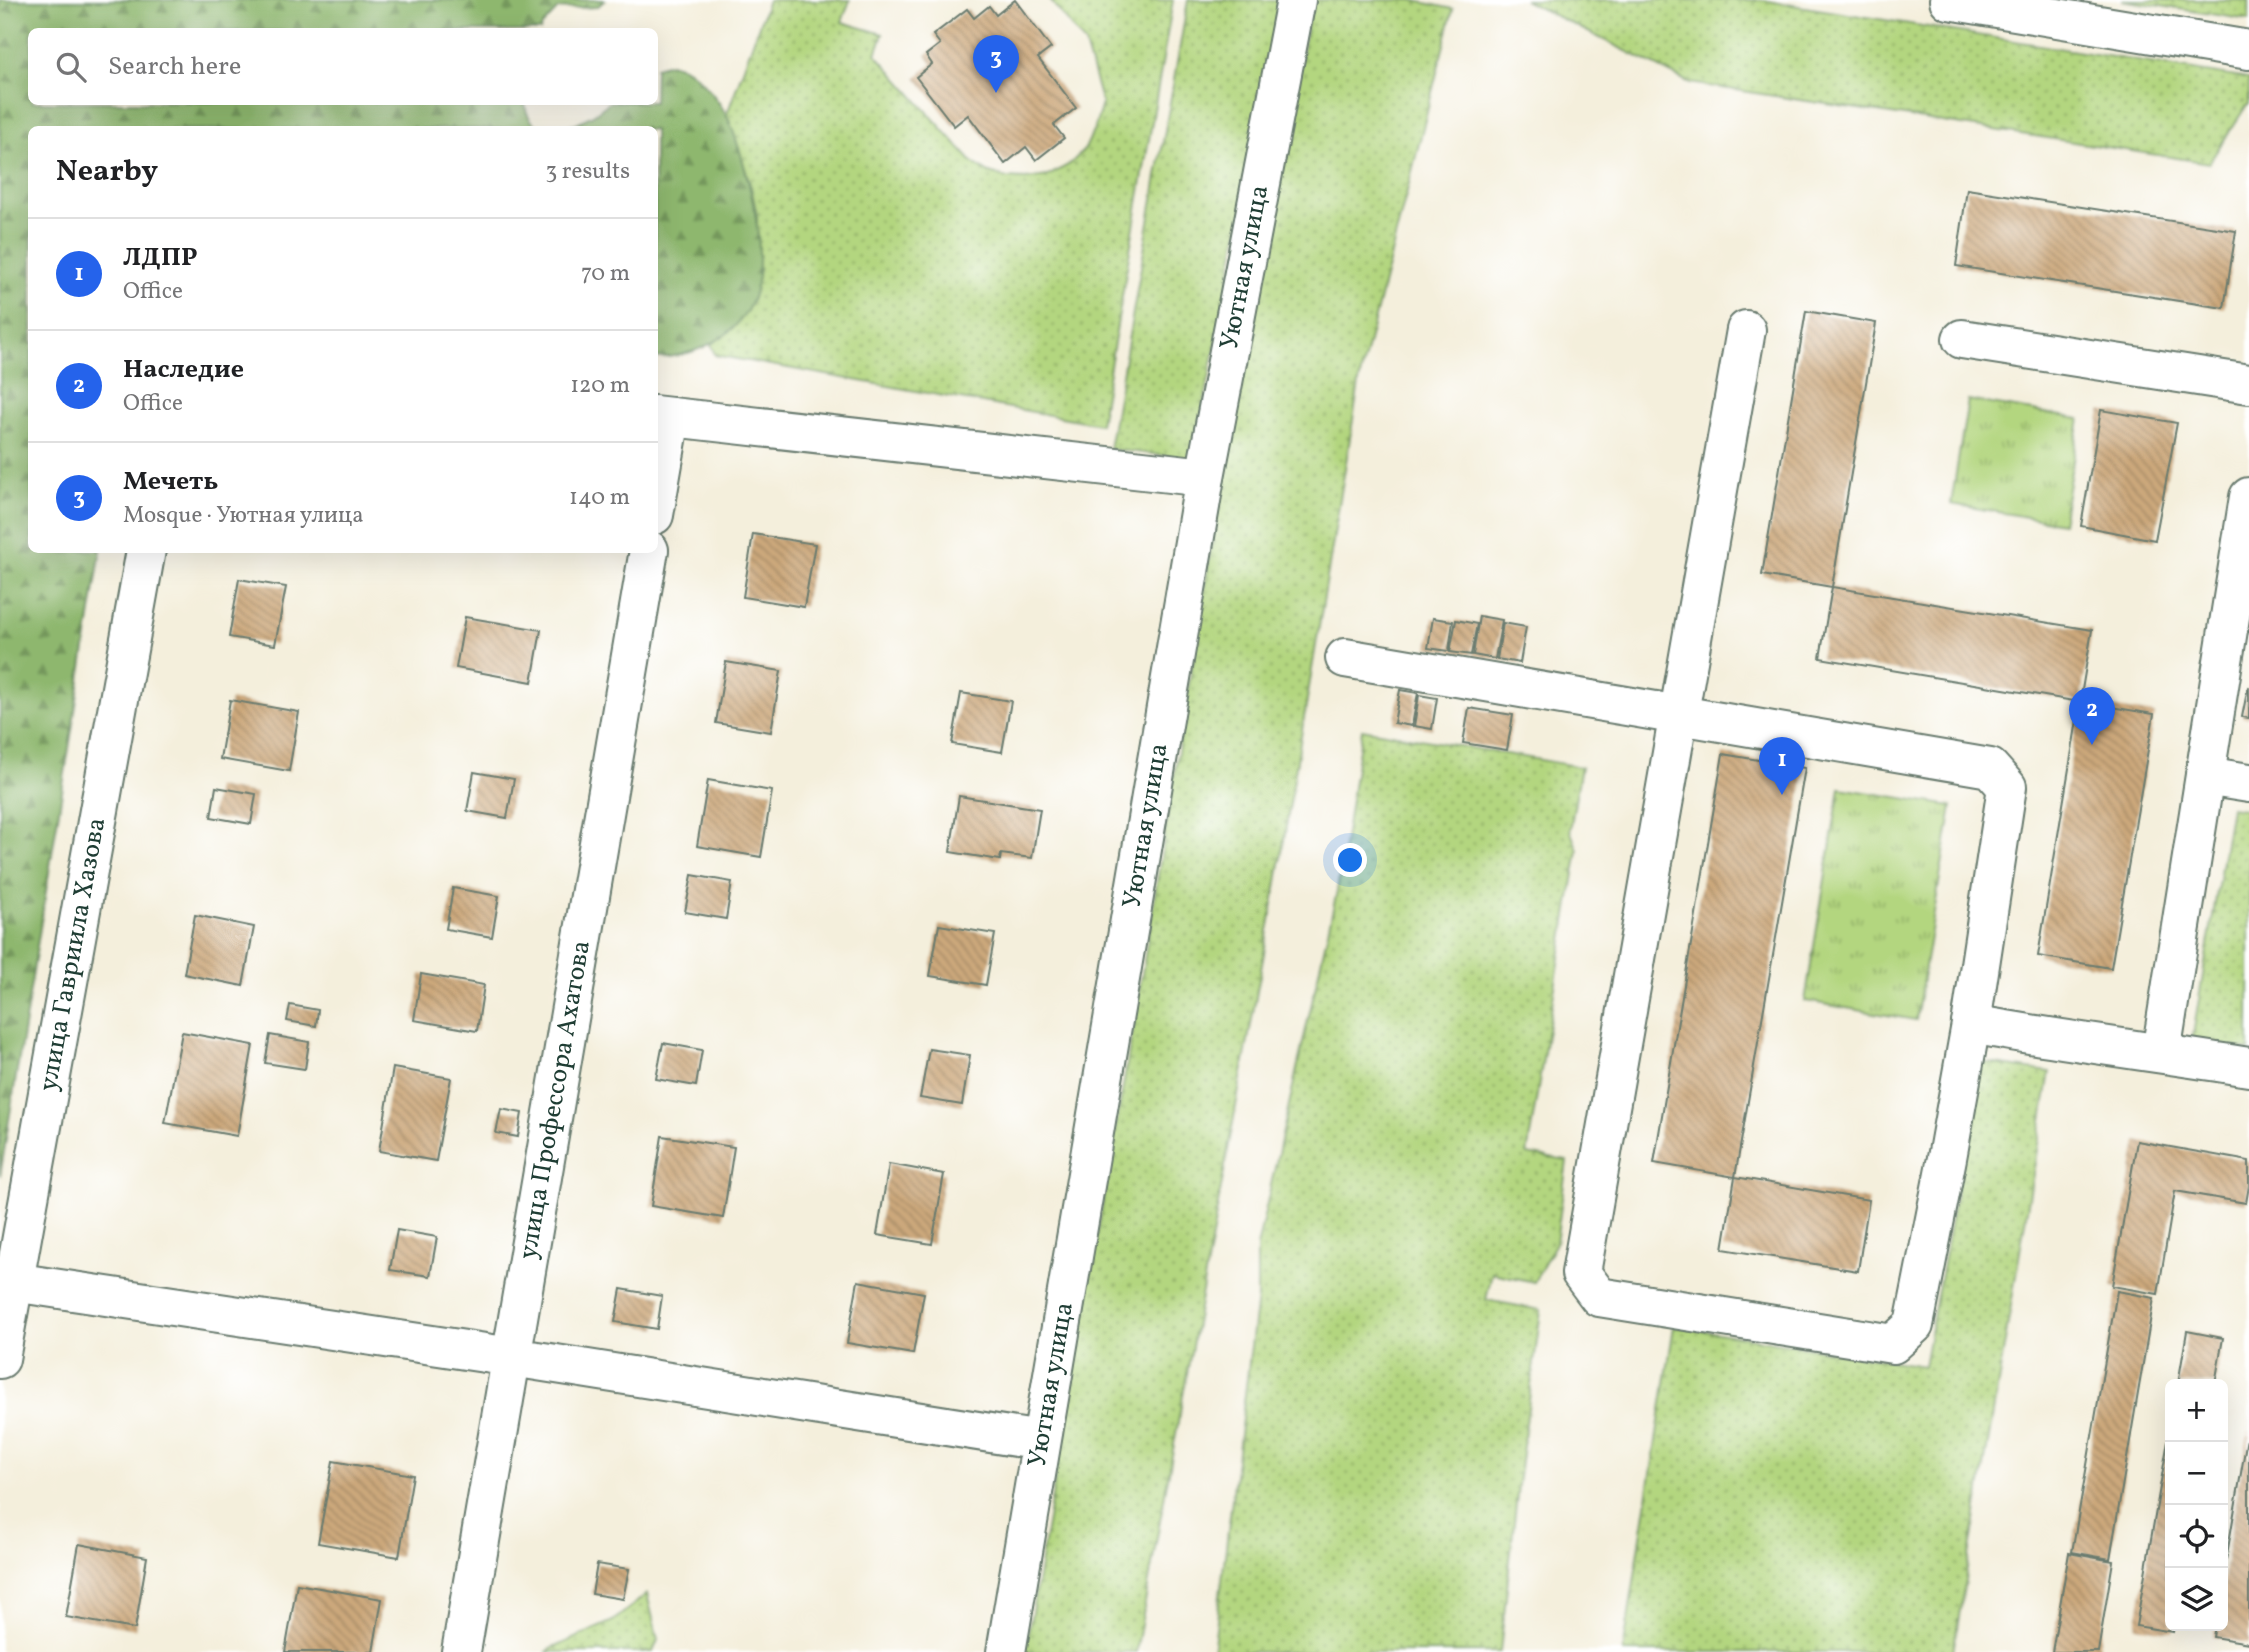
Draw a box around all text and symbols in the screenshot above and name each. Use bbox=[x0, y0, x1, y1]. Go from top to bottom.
search box bbox=[28, 28, 658, 105]
pin: 3 bbox=[973, 35, 1019, 93]
icon: search bbox=[52, 48, 90, 86]
text: Search here bbox=[108, 49, 241, 85]
text: Nearby bbox=[56, 151, 158, 193]
text: 3 results bbox=[545, 156, 630, 188]
street label: Уютная улица bbox=[1212, 182, 1278, 353]
text: ЛДПР bbox=[123, 240, 198, 276]
text: 1 bbox=[74, 258, 84, 290]
text: 70 m bbox=[581, 258, 630, 290]
text: Office bbox=[123, 276, 183, 308]
text: Наследие bbox=[123, 352, 244, 388]
text: 2 bbox=[73, 370, 85, 402]
text: 120 m bbox=[570, 370, 630, 402]
text: Office bbox=[123, 388, 183, 420]
text: Мечеть bbox=[123, 464, 218, 500]
text: 3 bbox=[73, 482, 85, 514]
text: 140 m bbox=[569, 482, 630, 514]
text: Mosque · Уютная улица bbox=[123, 500, 364, 532]
pin: 2 bbox=[2069, 687, 2115, 745]
pin: 1 bbox=[1759, 737, 1805, 795]
street label: Уютная улица bbox=[1114, 741, 1178, 911]
street label: улица Гавриила Хазова bbox=[31, 815, 115, 1094]
your location bbox=[1333, 843, 1367, 877]
street label: улица Профессора Ахатова bbox=[510, 938, 600, 1262]
street label: Уютная улица bbox=[1020, 1300, 1083, 1470]
map controls bbox=[2165, 1379, 2228, 1631]
button: + bbox=[2165, 1379, 2228, 1442]
button: − bbox=[2165, 1442, 2228, 1505]
button: locate bbox=[2165, 1505, 2228, 1568]
button: layers bbox=[2165, 1568, 2228, 1631]

